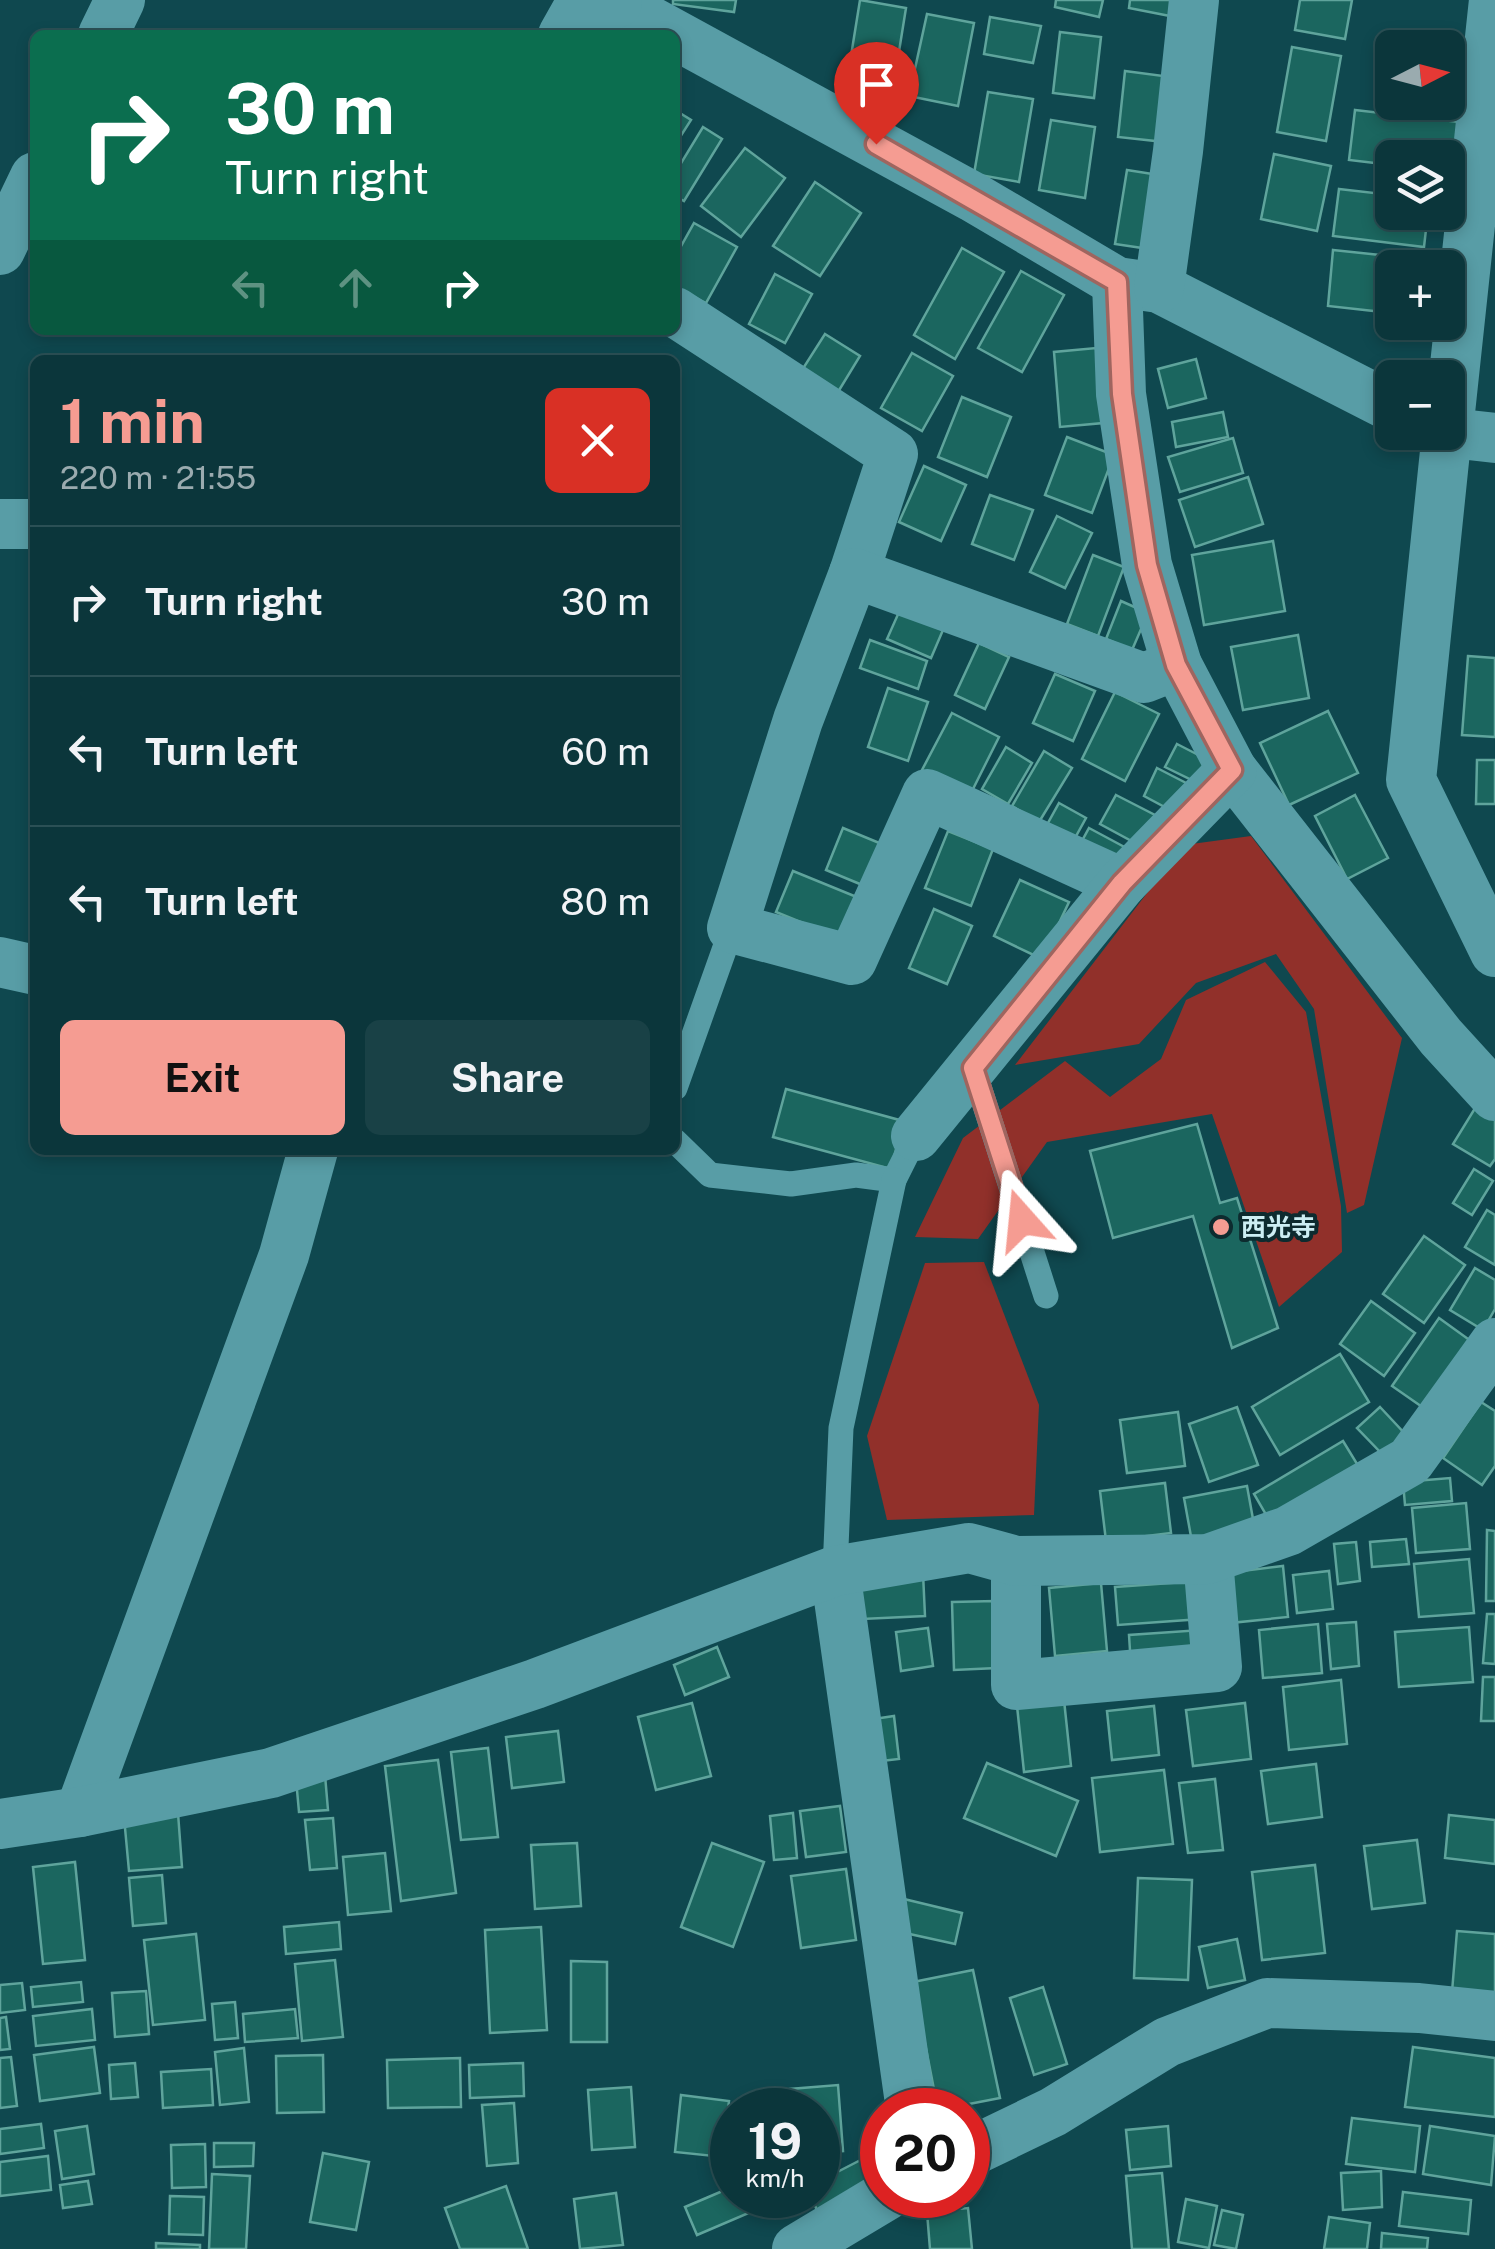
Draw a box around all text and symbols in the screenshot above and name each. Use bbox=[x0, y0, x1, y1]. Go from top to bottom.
north arrow bbox=[1375, 30, 1465, 120]
map controls bbox=[1375, 30, 1465, 450]
pin bbox=[834, 42, 919, 145]
icon: arrive bbox=[849, 57, 904, 112]
text: 30 m bbox=[225, 67, 395, 150]
icon: right bbox=[60, 70, 190, 200]
button: layers bbox=[1375, 140, 1465, 230]
text: Turn right bbox=[225, 151, 429, 204]
button: + bbox=[1375, 250, 1465, 340]
icon: left bbox=[223, 260, 278, 315]
icon: ahead bbox=[328, 260, 383, 315]
icon: right bbox=[433, 260, 488, 315]
button: − bbox=[1375, 360, 1465, 450]
text: 1 min bbox=[60, 386, 205, 457]
button: close bbox=[545, 388, 650, 493]
text: 220 m · 21:55 bbox=[60, 459, 256, 496]
icon: right bbox=[60, 574, 115, 629]
text: Turn right bbox=[145, 579, 323, 624]
text: 30 m bbox=[561, 579, 650, 624]
icon: left bbox=[60, 724, 115, 779]
text: Turn left bbox=[145, 729, 299, 774]
text: 60 m bbox=[561, 729, 650, 774]
icon: left bbox=[60, 874, 115, 929]
text: Turn left bbox=[145, 879, 299, 924]
text: 80 m bbox=[560, 879, 650, 924]
button: Exit bbox=[60, 1020, 345, 1135]
button: Share bbox=[365, 1020, 650, 1135]
position arrow bbox=[970, 1168, 1074, 1272]
place label: 西光寺 bbox=[1241, 1212, 1316, 1242]
marker: 西光寺 bbox=[1210, 1216, 1232, 1238]
speed limit sign: 20 bbox=[860, 2088, 990, 2218]
text: 19 bbox=[748, 2111, 802, 2170]
text: km/h bbox=[746, 2163, 804, 2193]

